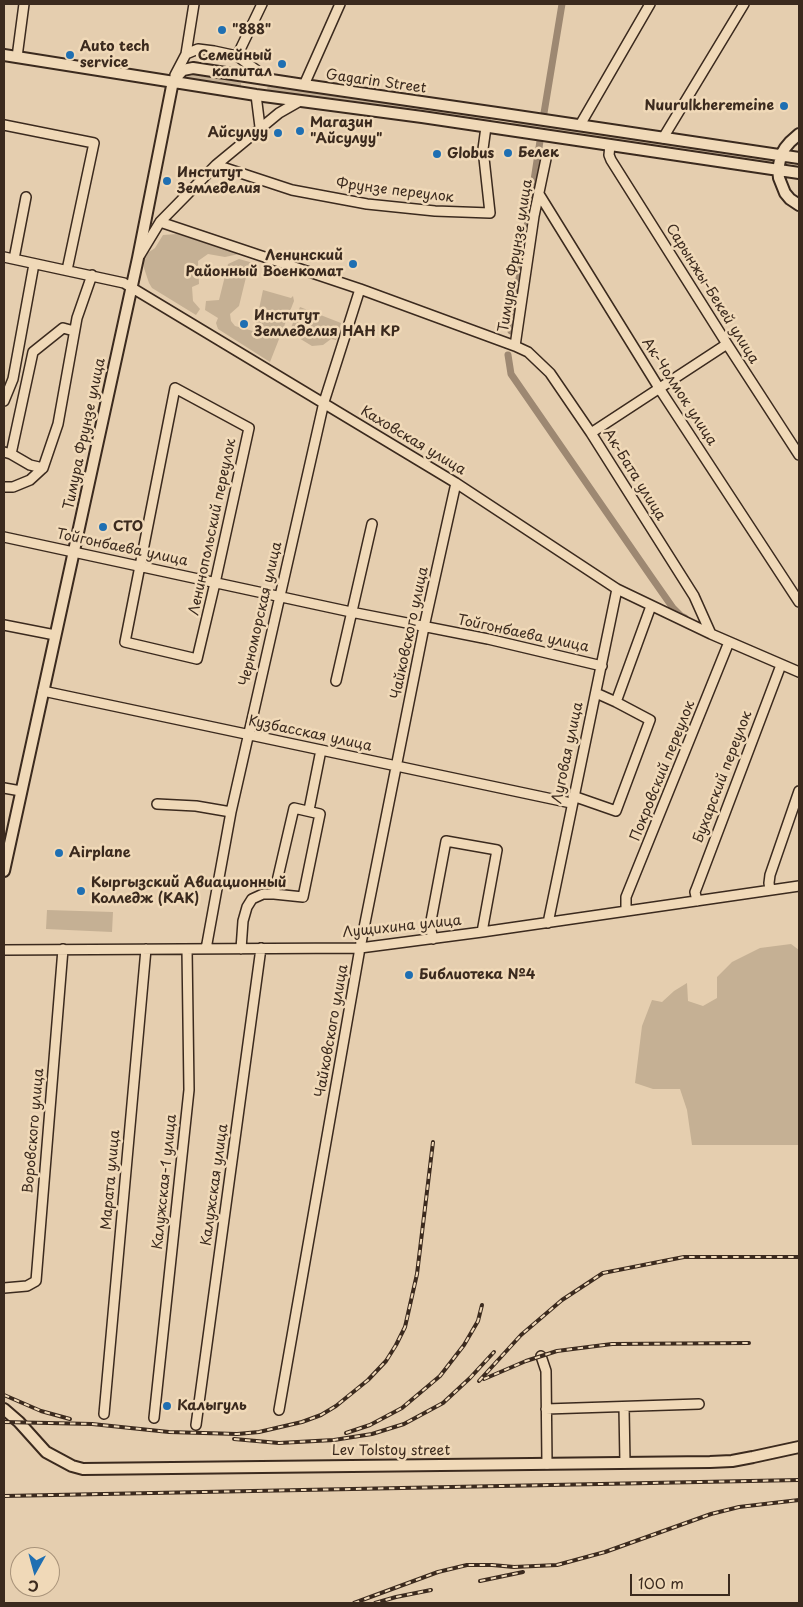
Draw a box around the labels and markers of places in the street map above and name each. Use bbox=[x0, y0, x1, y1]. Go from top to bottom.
place label: "888" bbox=[232, 22, 271, 38]
marker: "888" bbox=[216, 24, 228, 36]
place label: Auto tech service bbox=[80, 39, 150, 72]
place label: Семейный капитал bbox=[198, 48, 272, 80]
marker: Auto tech service bbox=[64, 49, 76, 61]
marker: Семейный капитал bbox=[276, 58, 288, 70]
place label: Nuurulkheremeine bbox=[645, 98, 774, 114]
marker: Nuurulkheremeine bbox=[778, 100, 790, 112]
place label: Магазин "Айсулуу" bbox=[310, 115, 382, 148]
place label: Айсулуу bbox=[208, 125, 268, 141]
marker: Магазин "Айсулуу" bbox=[294, 125, 306, 137]
marker: Айсулуу bbox=[272, 127, 284, 139]
place label: Белек bbox=[518, 145, 559, 161]
place label: Globus bbox=[447, 146, 494, 162]
marker: Белек bbox=[502, 147, 514, 159]
marker: Globus bbox=[431, 148, 443, 160]
place label: Институт Земледелия bbox=[177, 165, 261, 198]
marker: Институт Земледелия bbox=[161, 175, 173, 187]
place label: Ленинский Районный Военкомат bbox=[186, 248, 343, 280]
marker: Ленинский Районный Военкомат bbox=[347, 258, 359, 270]
place label: Институт Земледелия НАН КР bbox=[254, 308, 400, 341]
marker: Институт Земледелия НАН КР bbox=[238, 318, 250, 330]
place label: СТО bbox=[113, 519, 143, 535]
marker: СТО bbox=[97, 521, 109, 533]
place label: Airplane bbox=[69, 845, 131, 861]
marker: Airplane bbox=[53, 847, 65, 859]
place label: Кыргызский Авиационный Колледж (КАК) bbox=[91, 875, 287, 908]
marker: Кыргызский Авиационный Колледж (КАК) bbox=[75, 885, 87, 897]
place label: Библиотека №4 bbox=[419, 967, 535, 983]
marker: Библиотека №4 bbox=[403, 969, 415, 981]
place label: Калыгуль bbox=[177, 1398, 247, 1414]
marker: Калыгуль bbox=[161, 1400, 173, 1412]

